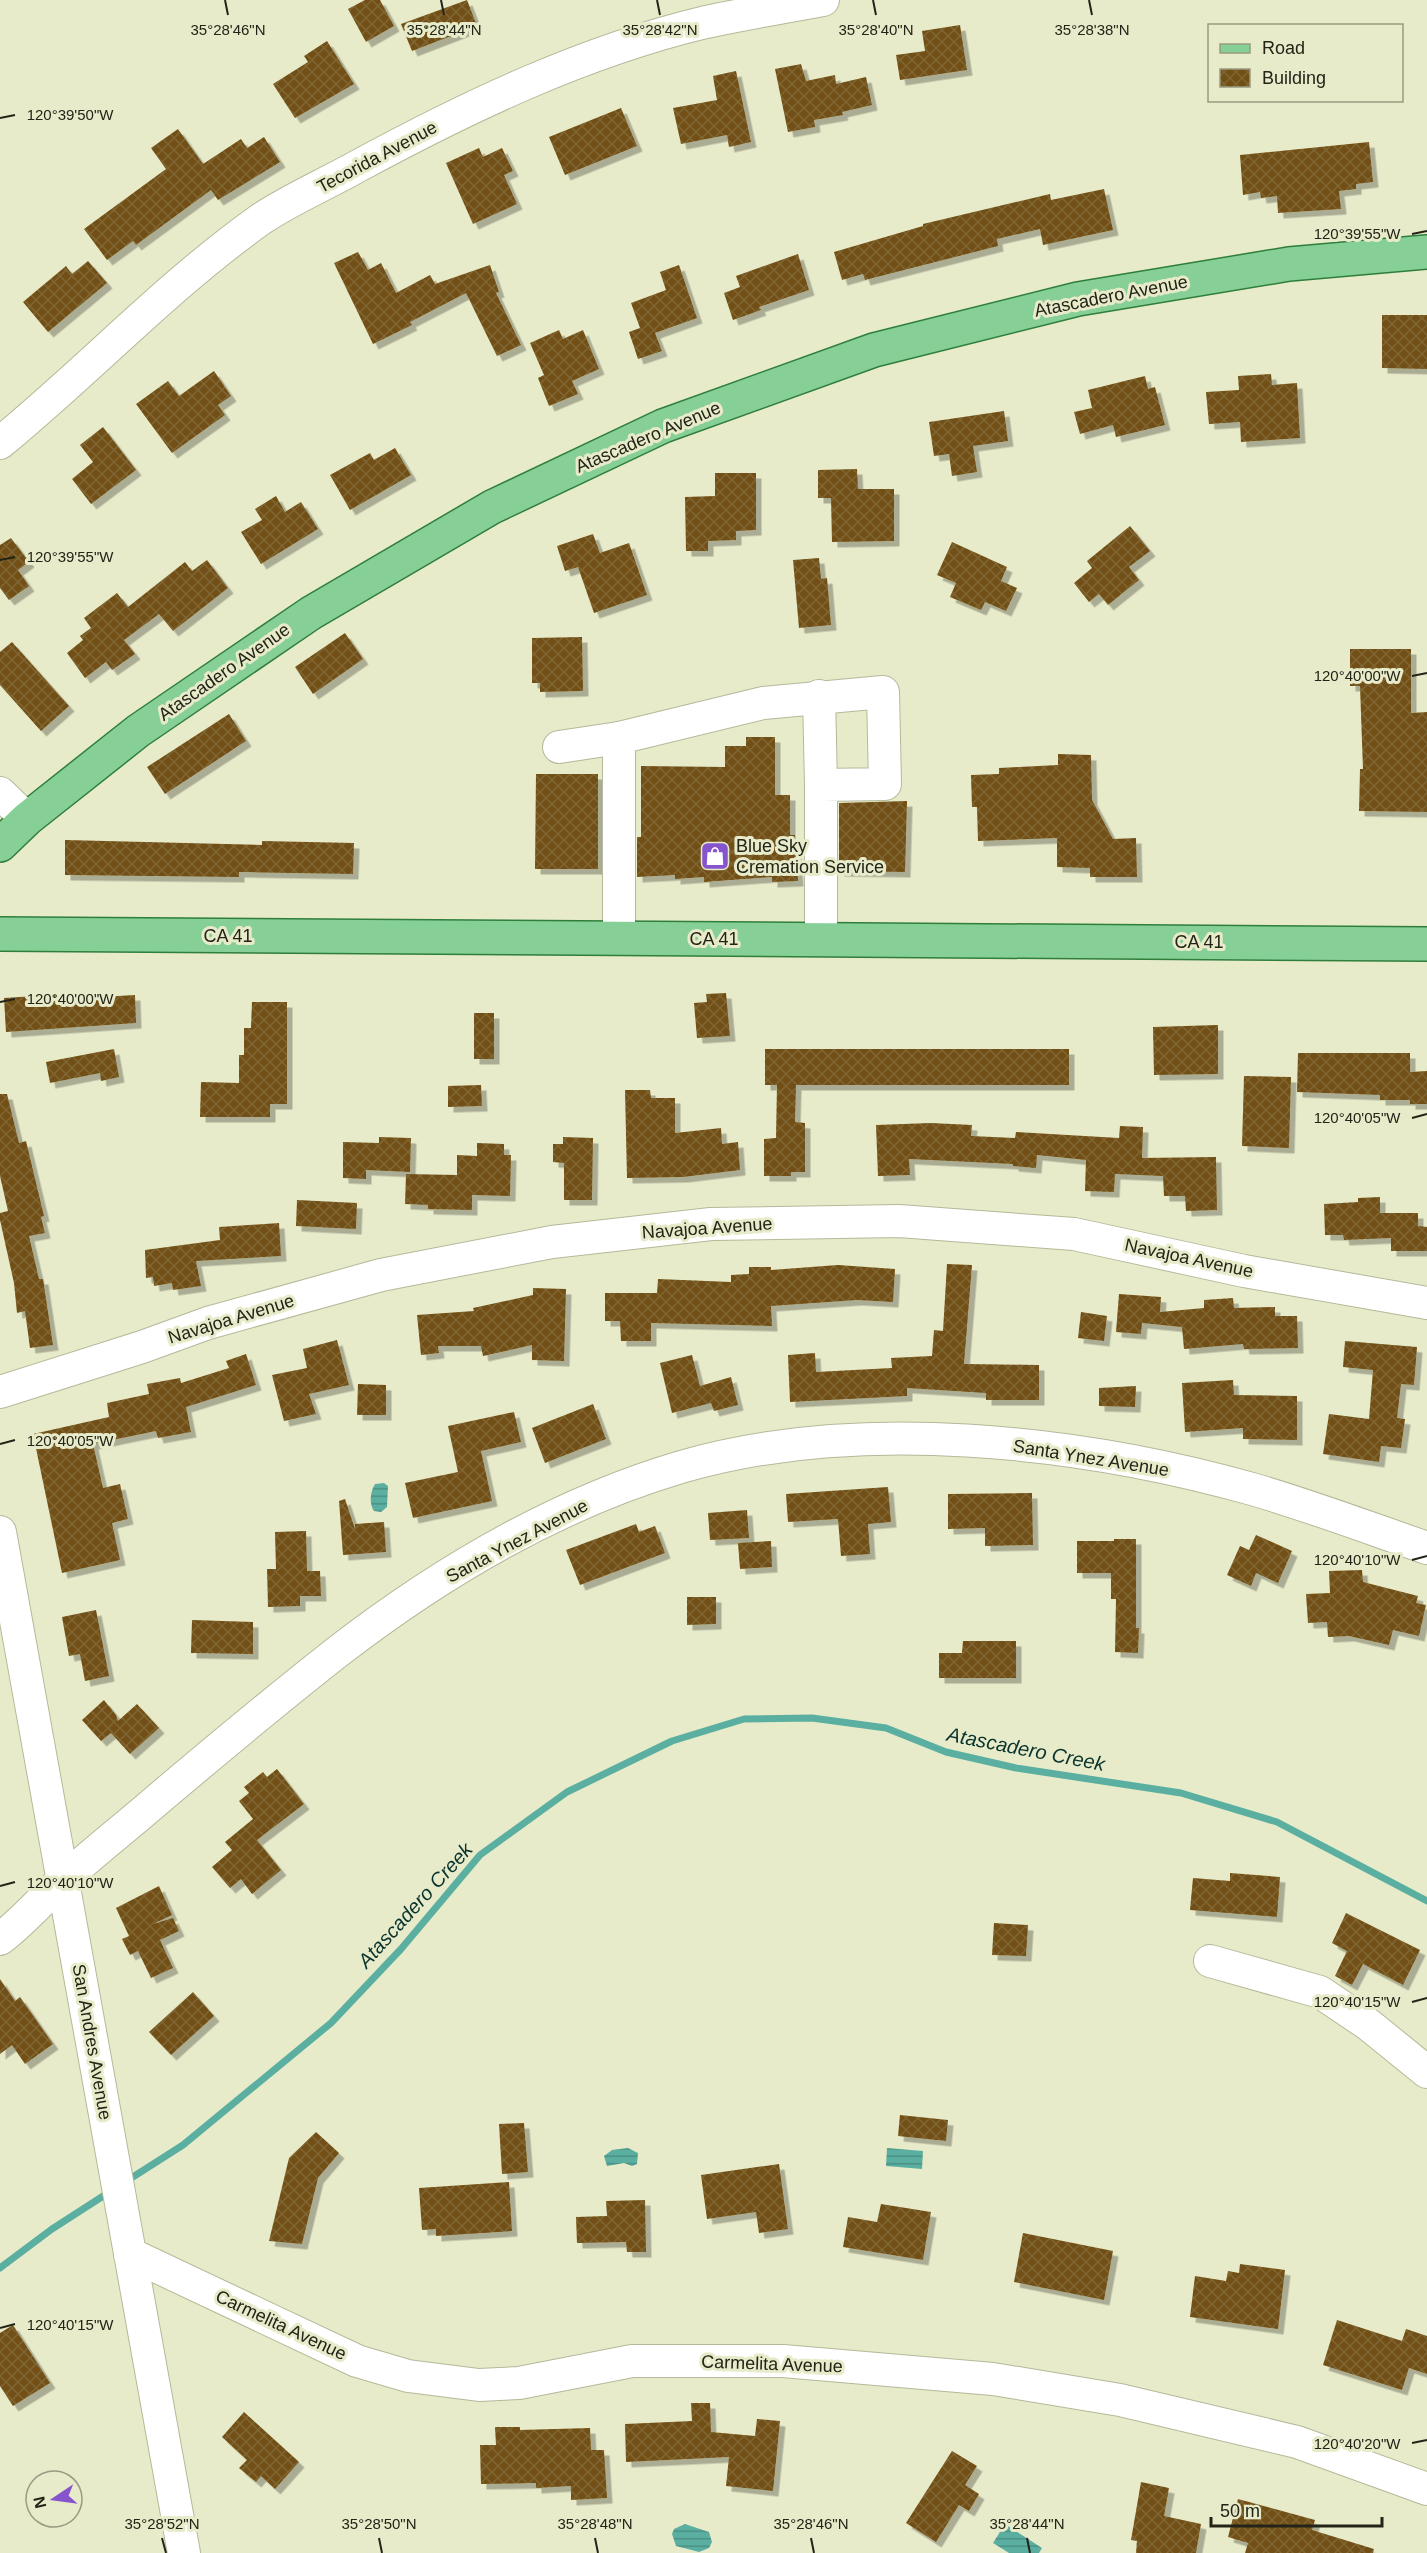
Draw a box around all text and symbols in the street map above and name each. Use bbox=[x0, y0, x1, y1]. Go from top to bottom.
text: 35°28'46"N bbox=[190, 21, 266, 38]
text: 35°28'44"N bbox=[406, 21, 482, 38]
text: 35°28'42"N bbox=[622, 21, 698, 38]
text: 35°28'40"N bbox=[838, 21, 914, 38]
text: 35°28'38"N bbox=[1054, 21, 1130, 38]
legend bbox=[1208, 24, 1403, 102]
text: Road bbox=[1262, 38, 1305, 58]
text: Building bbox=[1262, 68, 1326, 88]
text: 120°39'50"W bbox=[27, 106, 114, 123]
street label: Tecorida Avenue bbox=[314, 117, 440, 197]
text: 120°39'55"W bbox=[1314, 225, 1401, 242]
street label: Atascadero Avenue bbox=[1033, 271, 1189, 321]
street label: Atascadero Avenue bbox=[572, 397, 724, 477]
text: 120°39'55"W bbox=[27, 548, 114, 565]
street label: Atascadero Avenue bbox=[154, 619, 294, 725]
text: 120°40'00"W bbox=[1314, 667, 1401, 684]
place label: Blue Sky Cremation Service bbox=[736, 836, 884, 877]
shop icon: Blue Sky Cremation Service bbox=[699, 840, 731, 872]
street label: CA 41 bbox=[203, 926, 253, 946]
street label: CA 41 bbox=[689, 929, 739, 949]
street label: CA 41 bbox=[1174, 932, 1224, 952]
text: 120°40'00"W bbox=[27, 990, 114, 1007]
text: 120°40'05"W bbox=[1314, 1109, 1401, 1126]
street label: Navajoa Avenue bbox=[641, 1213, 773, 1243]
street label: Navajoa Avenue bbox=[1123, 1235, 1255, 1281]
street label: Navajoa Avenue bbox=[166, 1290, 296, 1348]
text: 120°40'05"W bbox=[27, 1432, 114, 1449]
street label: Santa Ynez Avenue bbox=[1012, 1436, 1170, 1480]
street label: Santa Ynez Avenue bbox=[443, 1495, 591, 1587]
text: 120°40'10"W bbox=[1314, 1551, 1401, 1568]
water label: Atascadero Creek bbox=[944, 1723, 1108, 1775]
water label: Atascadero Creek bbox=[353, 1837, 477, 1973]
text: 120°40'10"W bbox=[27, 1874, 114, 1891]
street label: San Andres Avenue bbox=[68, 1963, 116, 2121]
text: 120°40'15"W bbox=[1314, 1993, 1401, 2010]
street label: Carmelita Avenue bbox=[213, 2286, 349, 2364]
text: 120°40'15"W bbox=[27, 2316, 114, 2333]
street label: Carmelita Avenue bbox=[701, 2352, 843, 2376]
text: 120°40'20"W bbox=[1314, 2435, 1401, 2452]
north arrow bbox=[24, 2469, 84, 2529]
scale bar bbox=[1211, 2490, 1382, 2528]
text: N bbox=[30, 2495, 49, 2510]
text: 50 m bbox=[1220, 2501, 1260, 2521]
text: 35°28'52"N bbox=[124, 2515, 200, 2532]
text: 35°28'50"N bbox=[341, 2515, 417, 2532]
text: 35°28'48"N bbox=[557, 2515, 633, 2532]
text: 35°28'46"N bbox=[773, 2515, 849, 2532]
text: 35°28'44"N bbox=[989, 2515, 1065, 2532]

